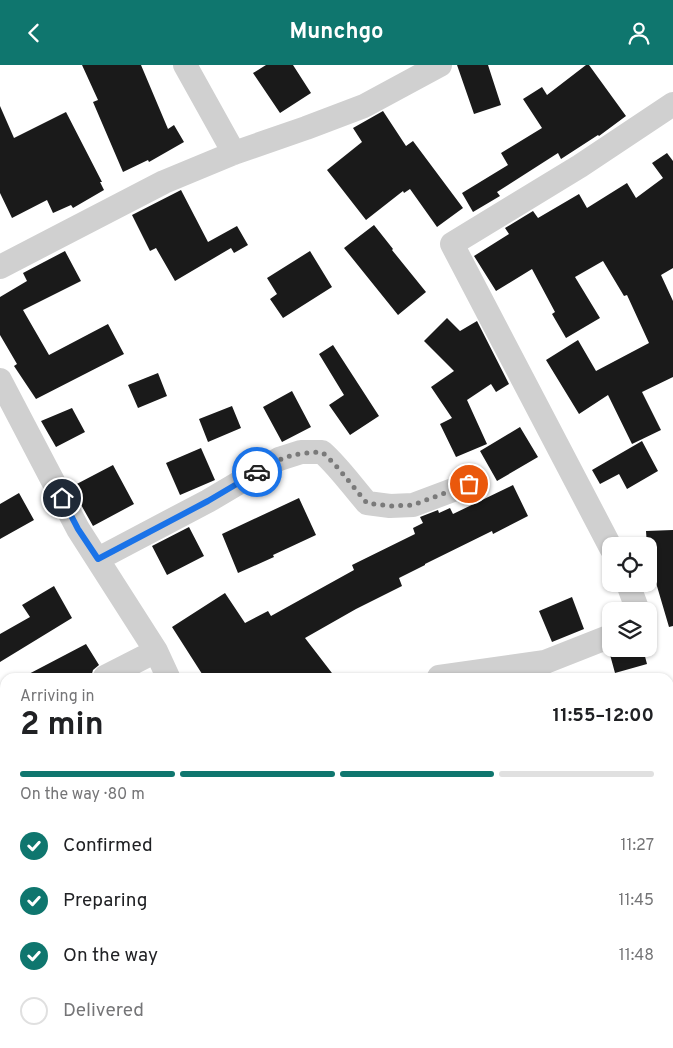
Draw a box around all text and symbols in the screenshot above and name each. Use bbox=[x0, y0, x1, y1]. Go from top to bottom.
icon: back bbox=[20, 19, 48, 47]
text: Munchgo bbox=[290, 19, 384, 46]
icon: person bbox=[625, 19, 653, 47]
courier bbox=[232, 447, 282, 497]
icon: car bbox=[243, 458, 271, 486]
pin bbox=[448, 463, 490, 505]
icon: bag bbox=[455, 470, 483, 498]
pin bbox=[41, 477, 83, 519]
icon: home bbox=[48, 484, 76, 512]
map controls bbox=[602, 537, 657, 657]
button: locate bbox=[602, 537, 657, 592]
button: layers bbox=[602, 602, 657, 657]
text: Arriving in bbox=[20, 687, 95, 707]
text: 11:55–12:00 bbox=[553, 704, 654, 728]
text: 2 min bbox=[20, 706, 104, 746]
text: On the way · 80 m bbox=[20, 785, 145, 805]
icon: check bbox=[20, 832, 48, 860]
text: Confirmed bbox=[63, 834, 153, 858]
text: 11:27 bbox=[620, 836, 654, 856]
icon: check bbox=[20, 887, 48, 915]
text: Preparing bbox=[63, 889, 147, 913]
text: 11:45 bbox=[619, 891, 654, 911]
icon: check bbox=[20, 942, 48, 970]
text: On the way bbox=[63, 944, 158, 968]
text: 11:48 bbox=[619, 946, 654, 966]
text: Delivered bbox=[63, 999, 144, 1023]

